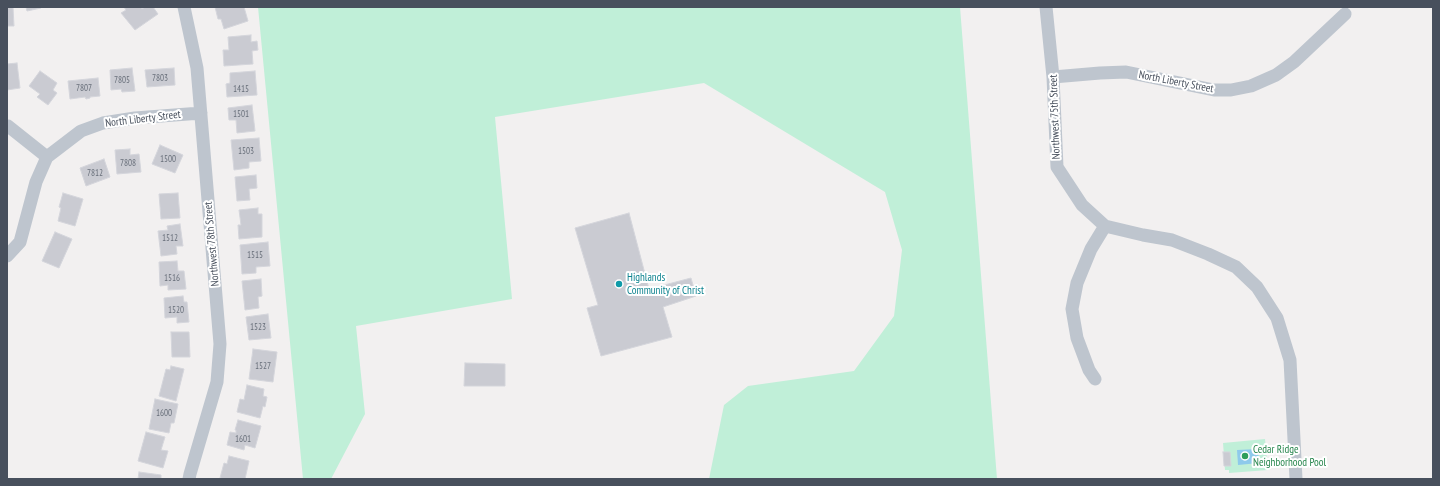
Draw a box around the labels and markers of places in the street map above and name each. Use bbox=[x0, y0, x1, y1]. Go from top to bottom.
place label: Highlands Community of Christ bbox=[627, 271, 704, 297]
marker: Highlands Community of Christ bbox=[614, 279, 624, 289]
place label: Cedar Ridge Neighborhood Pool bbox=[1253, 443, 1326, 469]
marker: Cedar Ridge Neighborhood Pool bbox=[1240, 451, 1250, 461]

